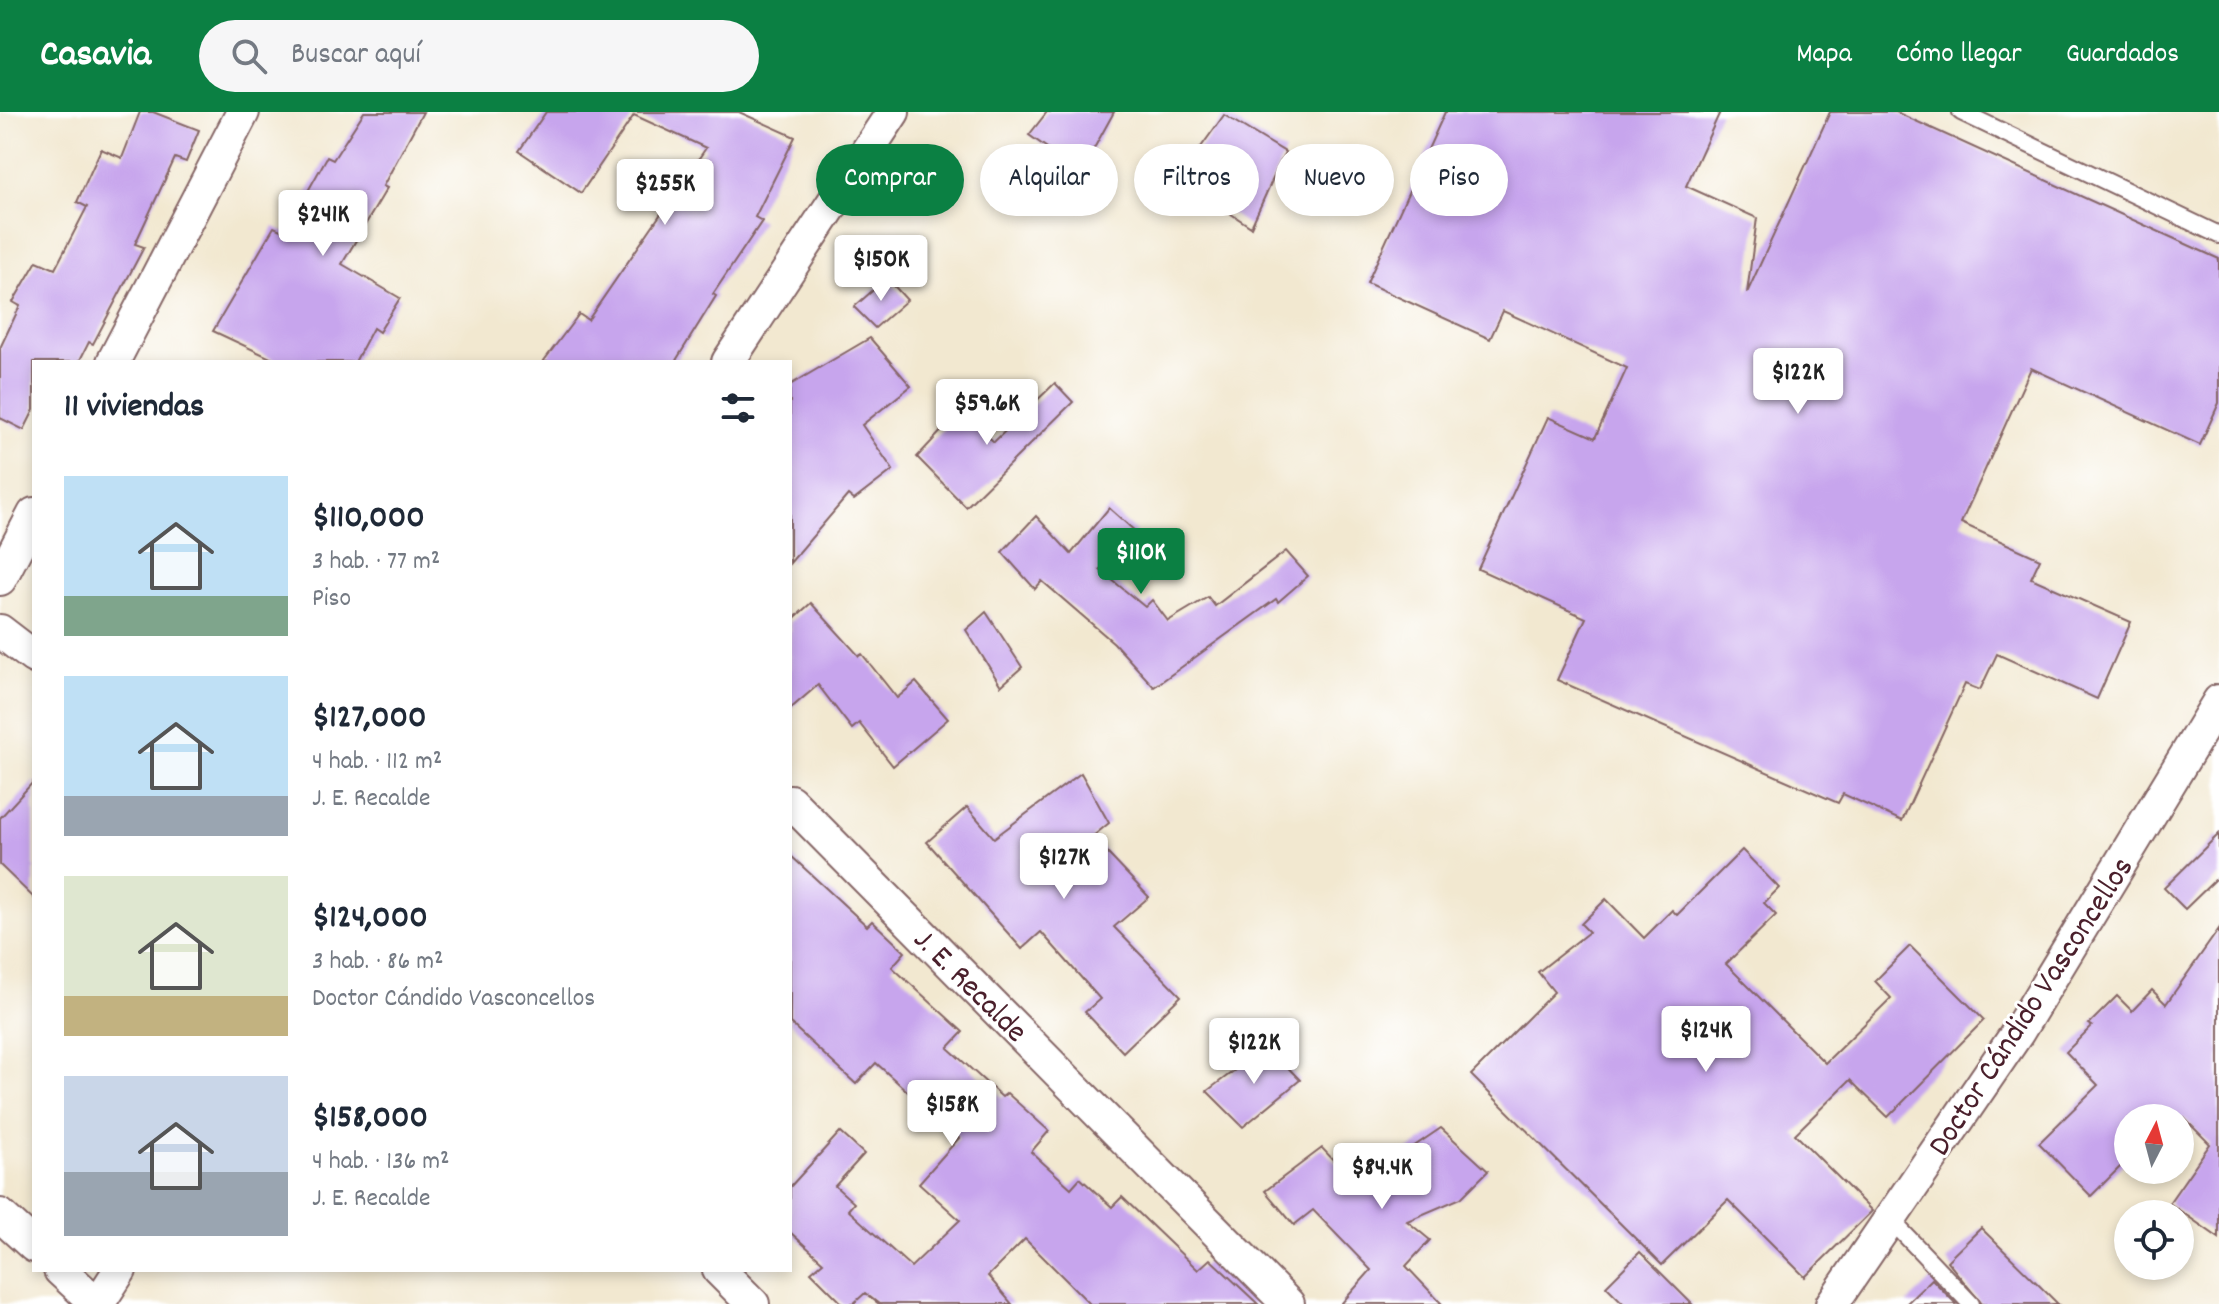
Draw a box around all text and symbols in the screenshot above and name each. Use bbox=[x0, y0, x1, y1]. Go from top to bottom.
search box bbox=[199, 20, 759, 92]
text: Casavia bbox=[40, 29, 151, 84]
icon: search bbox=[227, 34, 271, 78]
text: Buscar aquí bbox=[291, 35, 421, 78]
text: Mapa bbox=[1796, 36, 1852, 76]
text: Cómo llegar bbox=[1896, 36, 2022, 76]
text: Guardados bbox=[2066, 36, 2179, 76]
chip: Comprar bbox=[816, 144, 964, 216]
chip: Alquilar bbox=[980, 144, 1118, 216]
chip: Filtros bbox=[1134, 144, 1259, 216]
chip: Nuevo bbox=[1275, 144, 1394, 216]
chip: Piso bbox=[1410, 144, 1508, 216]
pin: $255K bbox=[609, 159, 721, 227]
text: $255K bbox=[635, 166, 695, 203]
pin: $241K bbox=[267, 190, 379, 258]
text: $241K bbox=[296, 197, 350, 234]
pin: $150K bbox=[825, 235, 937, 303]
text: $150K bbox=[852, 242, 910, 279]
pin: $122K bbox=[1742, 348, 1854, 416]
text: $122K bbox=[1771, 355, 1825, 392]
pin: $59.6K bbox=[922, 379, 1052, 447]
text: 11 viviendas bbox=[64, 384, 204, 433]
icon: filters bbox=[716, 386, 760, 430]
text: $59.6K bbox=[954, 386, 1020, 423]
text: $110,000 bbox=[312, 495, 425, 544]
icon: home bbox=[128, 508, 224, 604]
pin: $110K bbox=[1085, 528, 1197, 596]
text: $110K bbox=[1116, 535, 1166, 572]
text: 3 hab. · 77 m² bbox=[312, 544, 440, 581]
text: Piso bbox=[312, 581, 351, 618]
text: $127,000 bbox=[312, 695, 427, 744]
icon: home bbox=[128, 708, 224, 804]
text: 4 hab. · 112 m² bbox=[312, 744, 442, 781]
text: J. E. Recalde bbox=[312, 781, 430, 818]
pin: $127K bbox=[1008, 833, 1120, 901]
text: $127K bbox=[1038, 840, 1090, 877]
street label: Doctor Cándido Vasconcellos bbox=[1919, 849, 2147, 1166]
text: $124,000 bbox=[312, 895, 428, 944]
icon: home bbox=[128, 908, 224, 1004]
street label: J. E. Recalde bbox=[901, 920, 1036, 1055]
text: 3 hab. · 86 m² bbox=[312, 944, 443, 981]
text: Doctor Cándido Vasconcellos bbox=[312, 981, 595, 1018]
pin: $124K bbox=[1650, 1006, 1762, 1074]
text: $124K bbox=[1679, 1013, 1733, 1050]
pin: $122K bbox=[1198, 1018, 1310, 1086]
text: $122K bbox=[1227, 1025, 1281, 1062]
pin: $158K bbox=[896, 1080, 1008, 1148]
text: $158K bbox=[925, 1087, 979, 1124]
text: $158,000 bbox=[312, 1095, 428, 1144]
north arrow bbox=[2114, 1104, 2194, 1184]
map controls bbox=[2114, 1104, 2194, 1280]
icon: home bbox=[128, 1108, 224, 1204]
pin: $84.4K bbox=[1317, 1143, 1447, 1211]
text: 4 hab. · 136 m² bbox=[312, 1144, 450, 1181]
text: $84.4K bbox=[1351, 1150, 1413, 1187]
text: J. E. Recalde bbox=[312, 1181, 430, 1218]
button: locate bbox=[2114, 1200, 2194, 1280]

